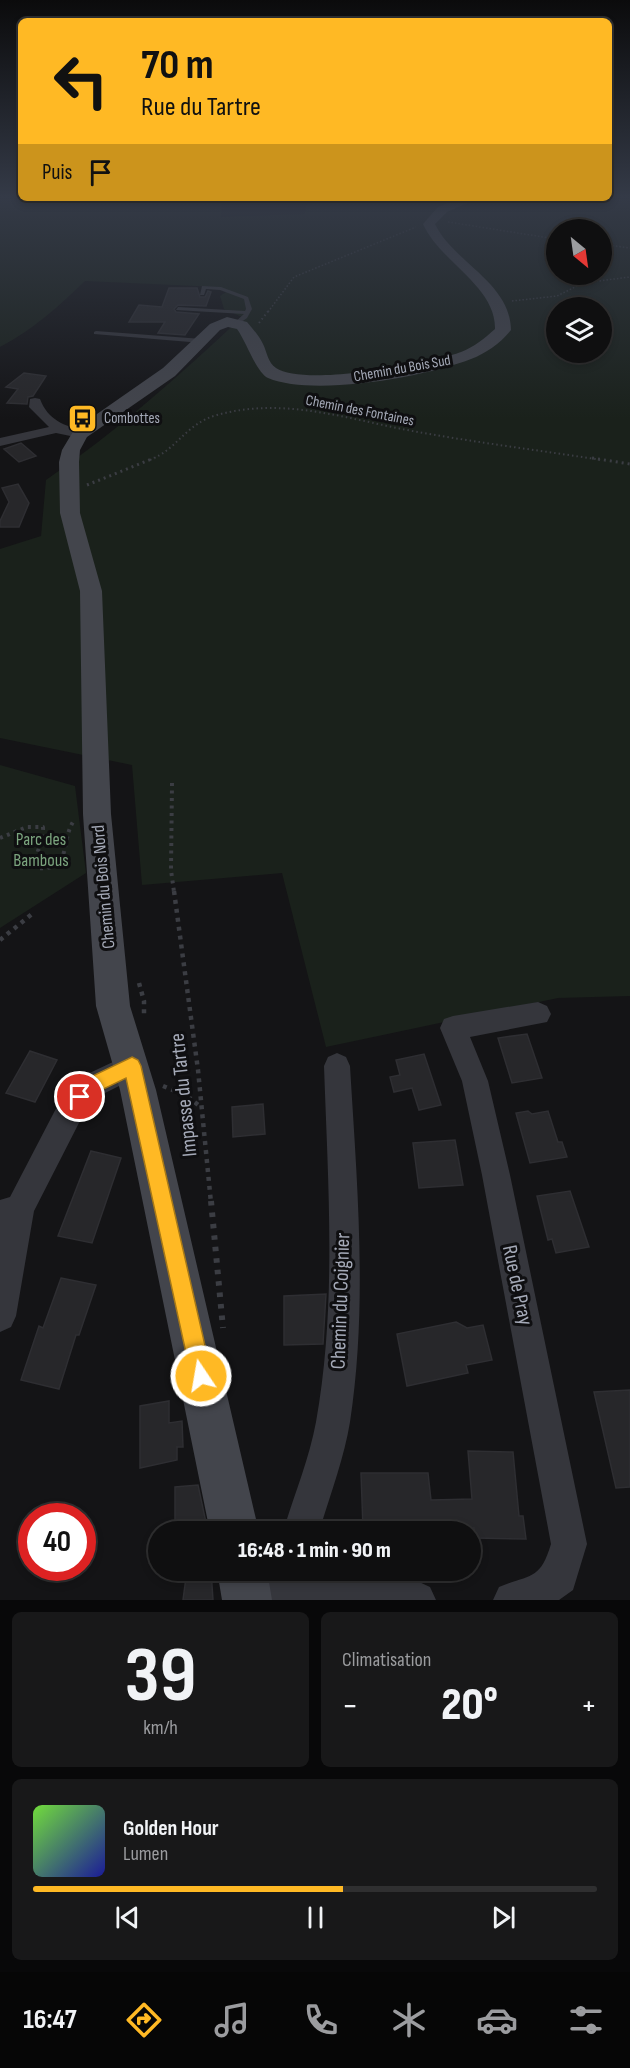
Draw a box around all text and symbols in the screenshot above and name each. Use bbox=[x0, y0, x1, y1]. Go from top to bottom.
text: 70 m bbox=[141, 40, 214, 91]
icon: left bbox=[42, 42, 120, 120]
text: Rue du Tartre bbox=[141, 91, 261, 123]
icon: arrive bbox=[84, 156, 117, 189]
text: Puis bbox=[42, 159, 72, 186]
north arrow bbox=[546, 219, 612, 285]
map controls bbox=[546, 219, 612, 363]
button: layers bbox=[546, 297, 612, 363]
street label: Chemin du Bois Sud bbox=[352, 351, 452, 386]
street label: Chemin des Fontaines bbox=[304, 391, 416, 430]
bus stop icon: Combottes bbox=[67, 402, 99, 434]
place label: Combottes bbox=[104, 409, 160, 428]
street label: Chemin du Bois Nord bbox=[88, 824, 119, 950]
park label: Parc des Bambous bbox=[13, 829, 69, 871]
street label: Impasse du Tartre bbox=[165, 1032, 202, 1158]
pin bbox=[54, 1071, 105, 1122]
icon: arrive bbox=[63, 1080, 96, 1113]
street label: Chemin du Coignier bbox=[326, 1232, 355, 1370]
street label: Rue de Pray bbox=[497, 1243, 538, 1328]
position arrow bbox=[169, 1344, 233, 1408]
speed limit sign: 40 bbox=[18, 1503, 96, 1581]
text: 16:48 · 1 min · 90 m bbox=[238, 1537, 391, 1564]
text: 39 bbox=[125, 1630, 196, 1723]
text: Climatisation bbox=[342, 1648, 431, 1672]
text: 20° bbox=[441, 1678, 498, 1733]
text: − bbox=[342, 1686, 358, 1726]
text: + bbox=[581, 1686, 597, 1726]
text: km/h bbox=[143, 1716, 178, 1740]
text: Golden Hour bbox=[123, 1815, 219, 1842]
text: Lumen bbox=[123, 1842, 168, 1866]
icon: previous bbox=[111, 1901, 144, 1934]
icon: pause bbox=[299, 1901, 332, 1934]
icon: next bbox=[487, 1901, 520, 1934]
icon: directions bbox=[123, 1999, 165, 2041]
icon: music bbox=[211, 1999, 253, 2041]
icon: phone bbox=[300, 1999, 342, 2041]
icon: climate bbox=[388, 1999, 430, 2041]
icon: car bbox=[476, 1999, 518, 2041]
icon: filters bbox=[565, 1999, 607, 2041]
text: 16:47 bbox=[23, 2004, 77, 2036]

